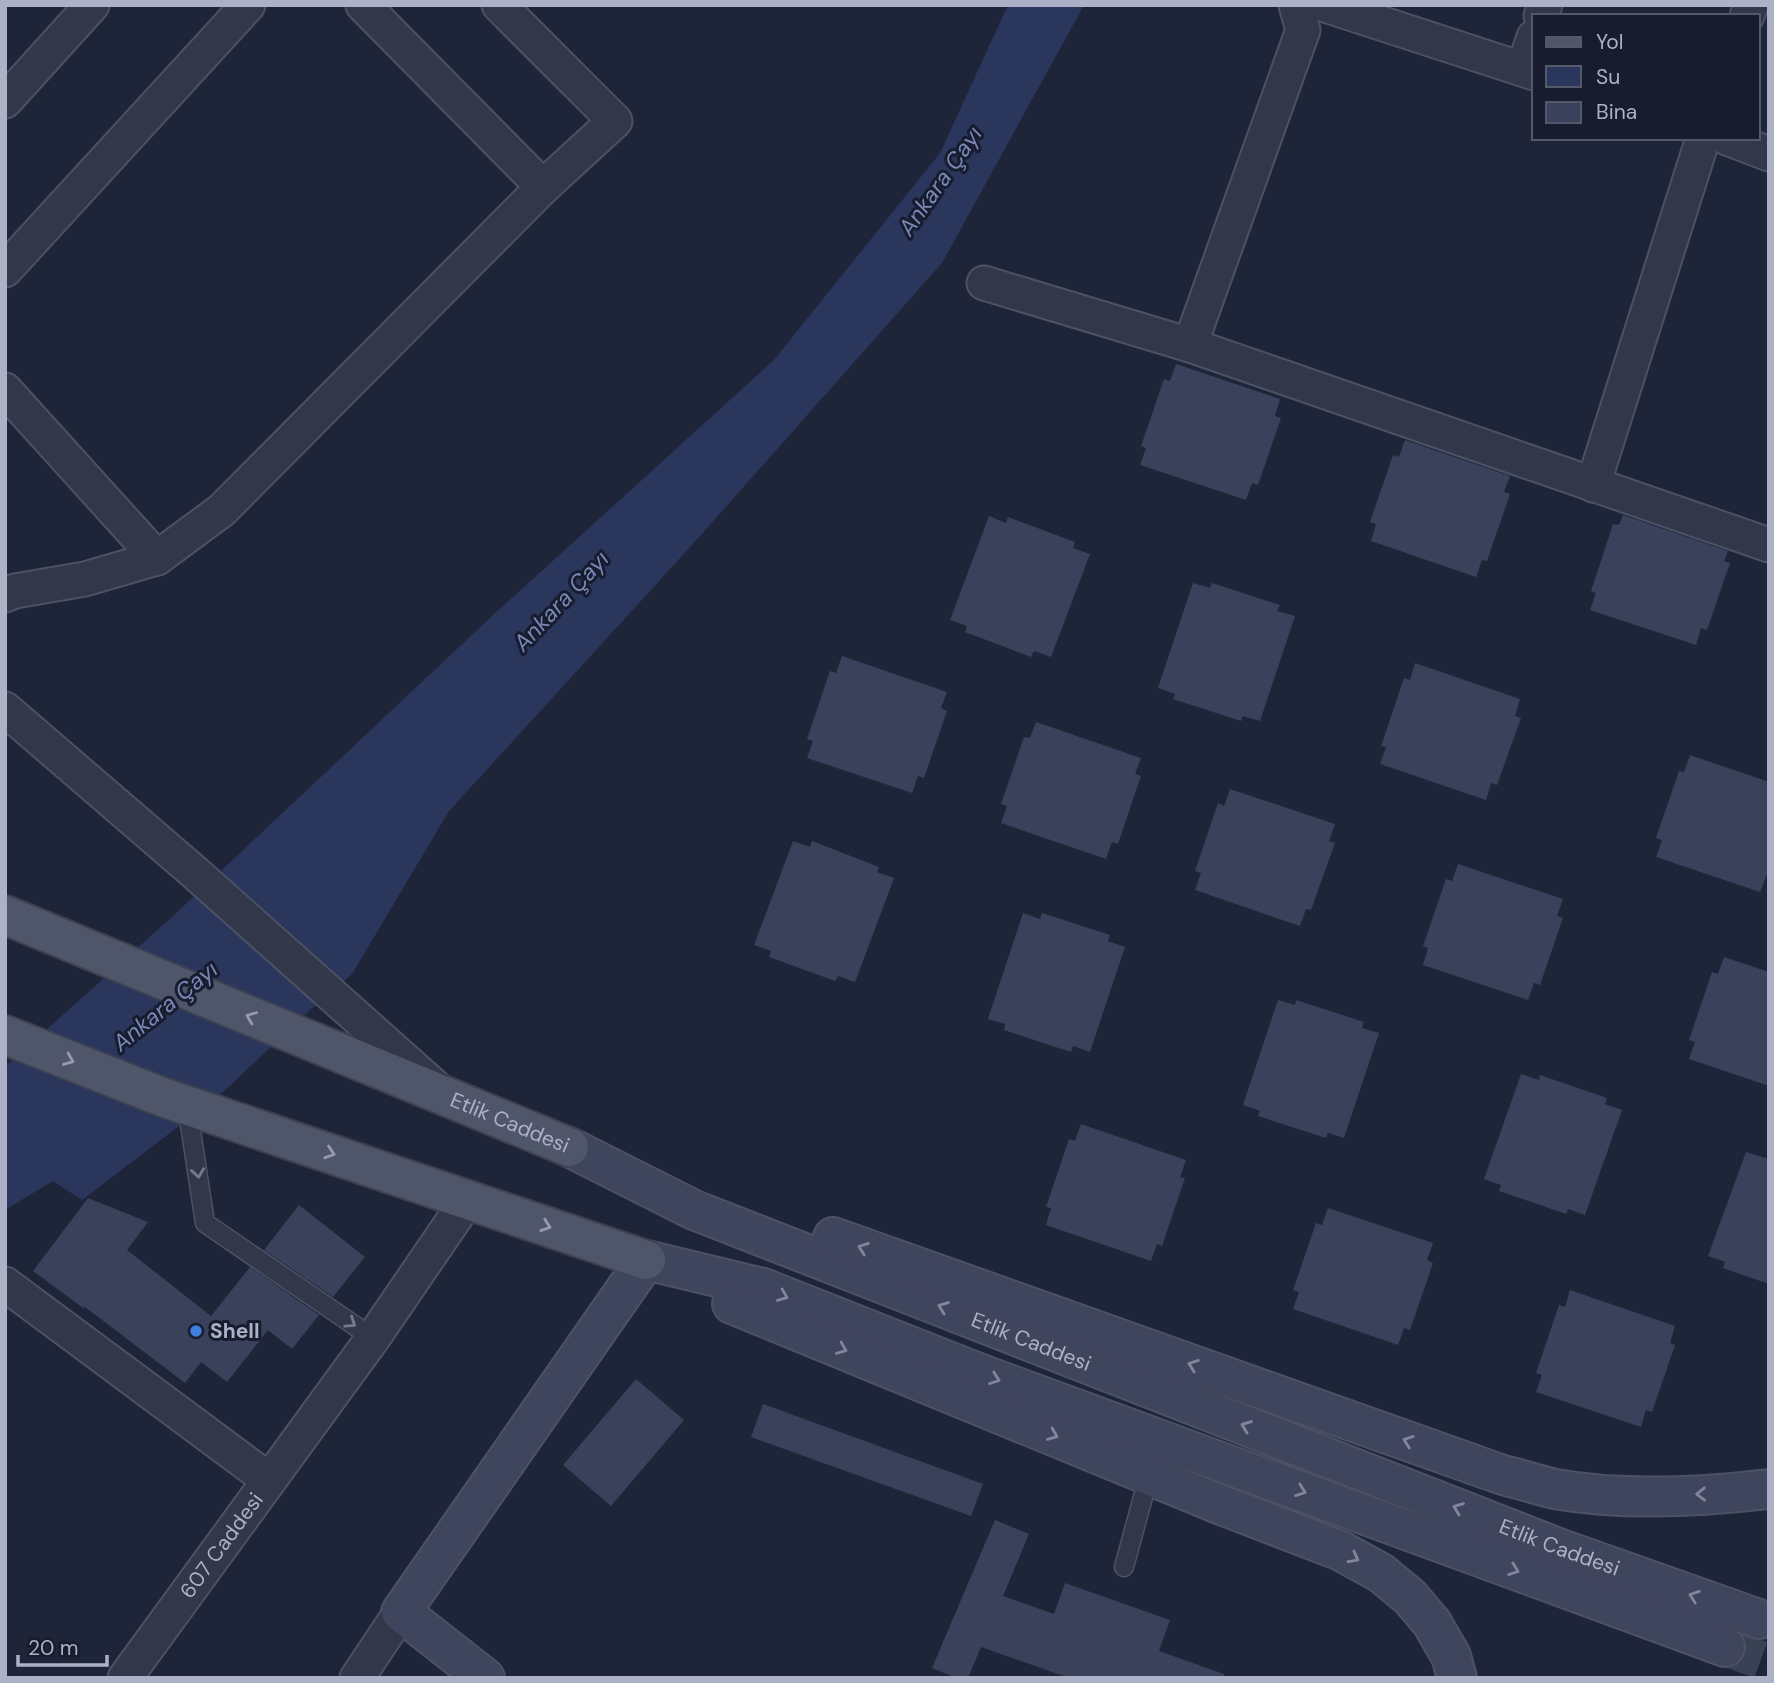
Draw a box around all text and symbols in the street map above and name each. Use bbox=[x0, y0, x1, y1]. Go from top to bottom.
legend bbox=[1532, 14, 1760, 140]
text: Yol bbox=[1596, 28, 1624, 56]
text: Su bbox=[1596, 63, 1620, 91]
text: Bina bbox=[1596, 98, 1637, 126]
water label: Ankara Çayı bbox=[891, 120, 989, 242]
water label: Ankara Çayı bbox=[506, 544, 615, 658]
water label: Ankara Çayı bbox=[105, 954, 224, 1058]
one-way arrow bbox=[245, 1011, 257, 1025]
one-way arrow bbox=[62, 1051, 74, 1065]
street label: Etlik Caddesi bbox=[446, 1086, 574, 1160]
one-way arrow bbox=[324, 1145, 336, 1160]
one-way arrow bbox=[190, 1167, 205, 1179]
one-way arrow bbox=[539, 1218, 551, 1232]
one-way arrow bbox=[858, 1242, 870, 1256]
one-way arrow bbox=[777, 1287, 789, 1301]
one-way arrow bbox=[938, 1301, 950, 1315]
street label: Etlik Caddesi bbox=[967, 1306, 1095, 1378]
one-way arrow bbox=[343, 1315, 356, 1327]
place label: Shell bbox=[210, 1317, 260, 1345]
marker: Shell bbox=[188, 1323, 204, 1339]
one-way arrow bbox=[835, 1341, 847, 1355]
one-way arrow bbox=[1188, 1359, 1200, 1373]
one-way arrow bbox=[989, 1371, 1001, 1385]
one-way arrow bbox=[1241, 1420, 1253, 1434]
one-way arrow bbox=[1046, 1427, 1058, 1441]
one-way arrow bbox=[1402, 1435, 1414, 1449]
one-way arrow bbox=[1294, 1483, 1306, 1497]
street label: 607 Caddesi bbox=[174, 1487, 270, 1604]
one-way arrow bbox=[1695, 1487, 1706, 1502]
one-way arrow bbox=[1453, 1503, 1465, 1517]
street label: Etlik Caddesi bbox=[1495, 1512, 1623, 1583]
one-way arrow bbox=[1347, 1550, 1359, 1563]
one-way arrow bbox=[1508, 1562, 1520, 1576]
one-way arrow bbox=[1689, 1591, 1701, 1605]
scale bar bbox=[18, 1624, 107, 1668]
text: 20 m bbox=[28, 1634, 79, 1662]

